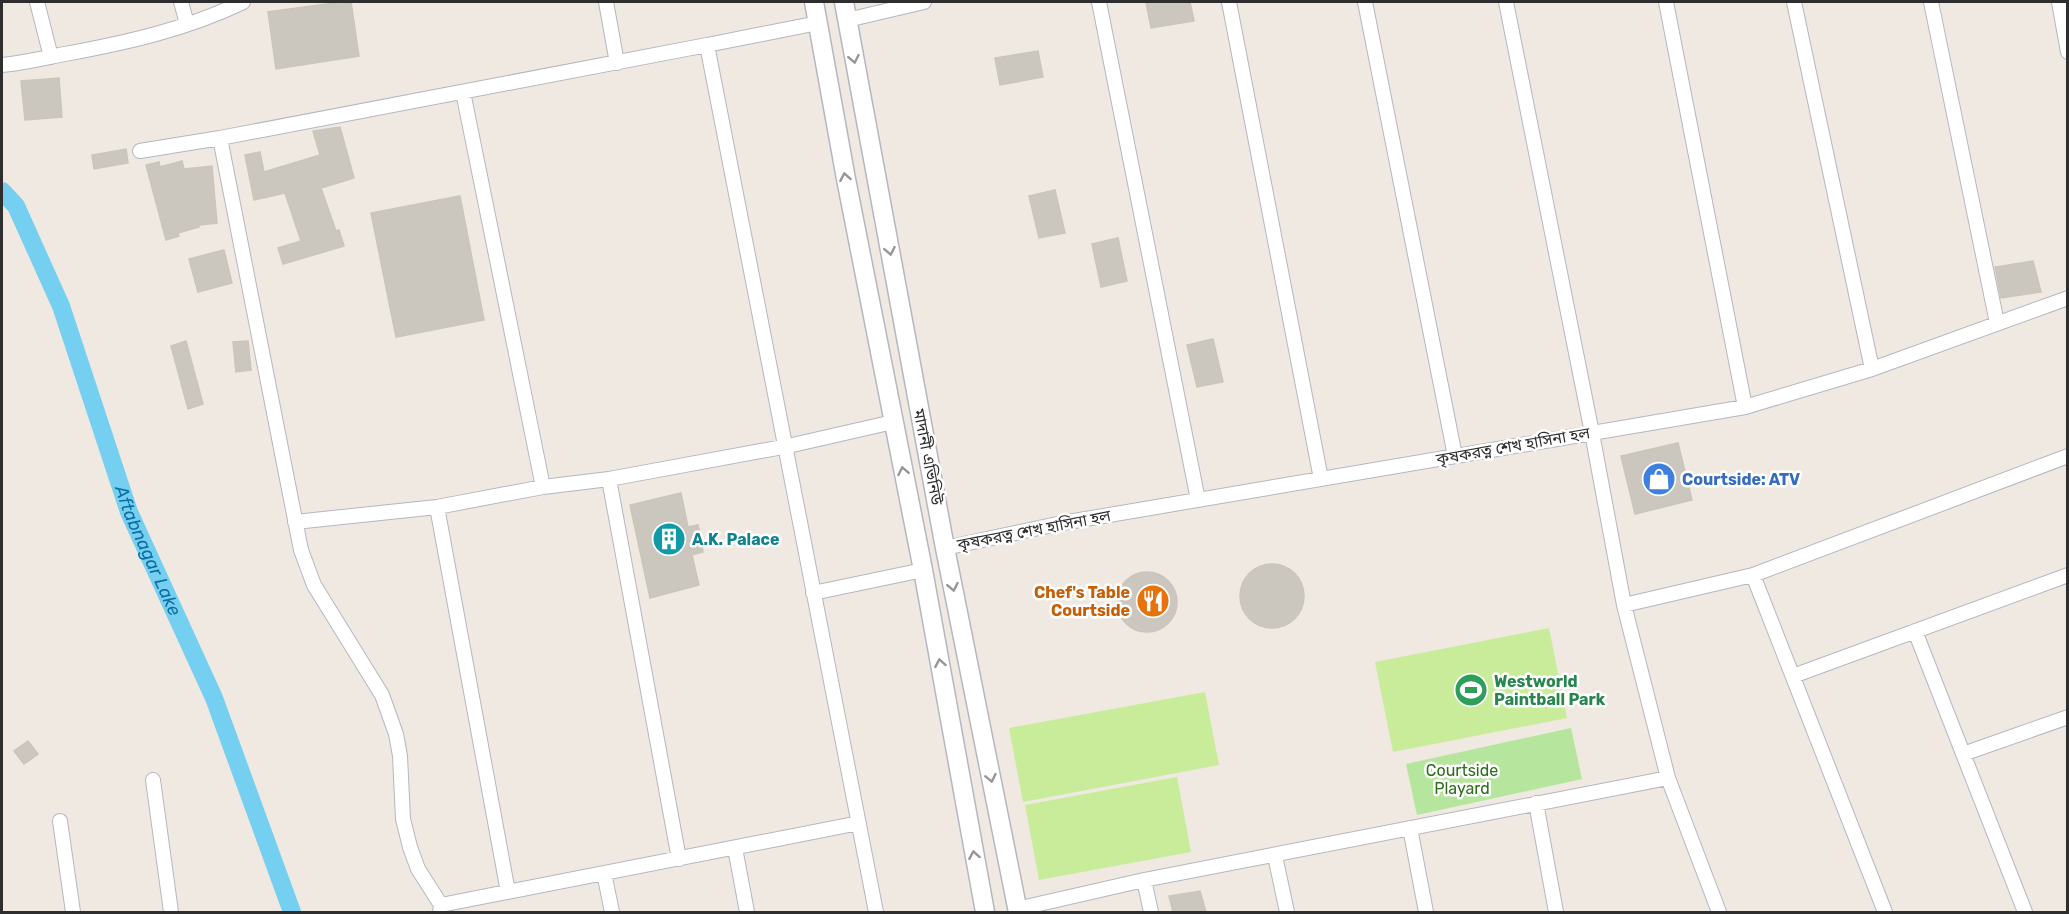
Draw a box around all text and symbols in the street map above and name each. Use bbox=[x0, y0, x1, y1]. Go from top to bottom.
one-way arrow bbox=[847, 54, 860, 64]
one-way arrow bbox=[839, 172, 852, 182]
one-way arrow bbox=[883, 245, 896, 255]
street label: মাদানী এভিনিউ bbox=[909, 406, 947, 507]
street label: কৃষকরত্ন শেখ হাসিনা হল bbox=[1434, 423, 1592, 470]
shop icon: Courtside: ATV bbox=[1641, 461, 1677, 497]
one-way arrow bbox=[897, 467, 910, 477]
place label: Courtside: ATV bbox=[1682, 470, 1800, 489]
water label: Aftabnagar Lake bbox=[110, 482, 186, 619]
street label: কৃষকরত্ন শেখ হাসিনা হল bbox=[955, 506, 1113, 555]
building icon: A.K. Palace bbox=[651, 521, 687, 557]
place label: A.K. Palace bbox=[692, 530, 780, 549]
one-way arrow bbox=[946, 582, 959, 592]
place label: Chef's Table Courtside bbox=[1034, 583, 1130, 620]
restaurant icon: Chef's Table Courtside bbox=[1135, 583, 1171, 619]
one-way arrow bbox=[934, 658, 947, 668]
sports icon: Westworld Paintball Park bbox=[1453, 672, 1489, 708]
place label: Westworld Paintball Park bbox=[1494, 672, 1606, 709]
park label: Courtside Playard bbox=[1426, 761, 1498, 798]
one-way arrow bbox=[983, 773, 996, 783]
one-way arrow bbox=[969, 850, 981, 860]

